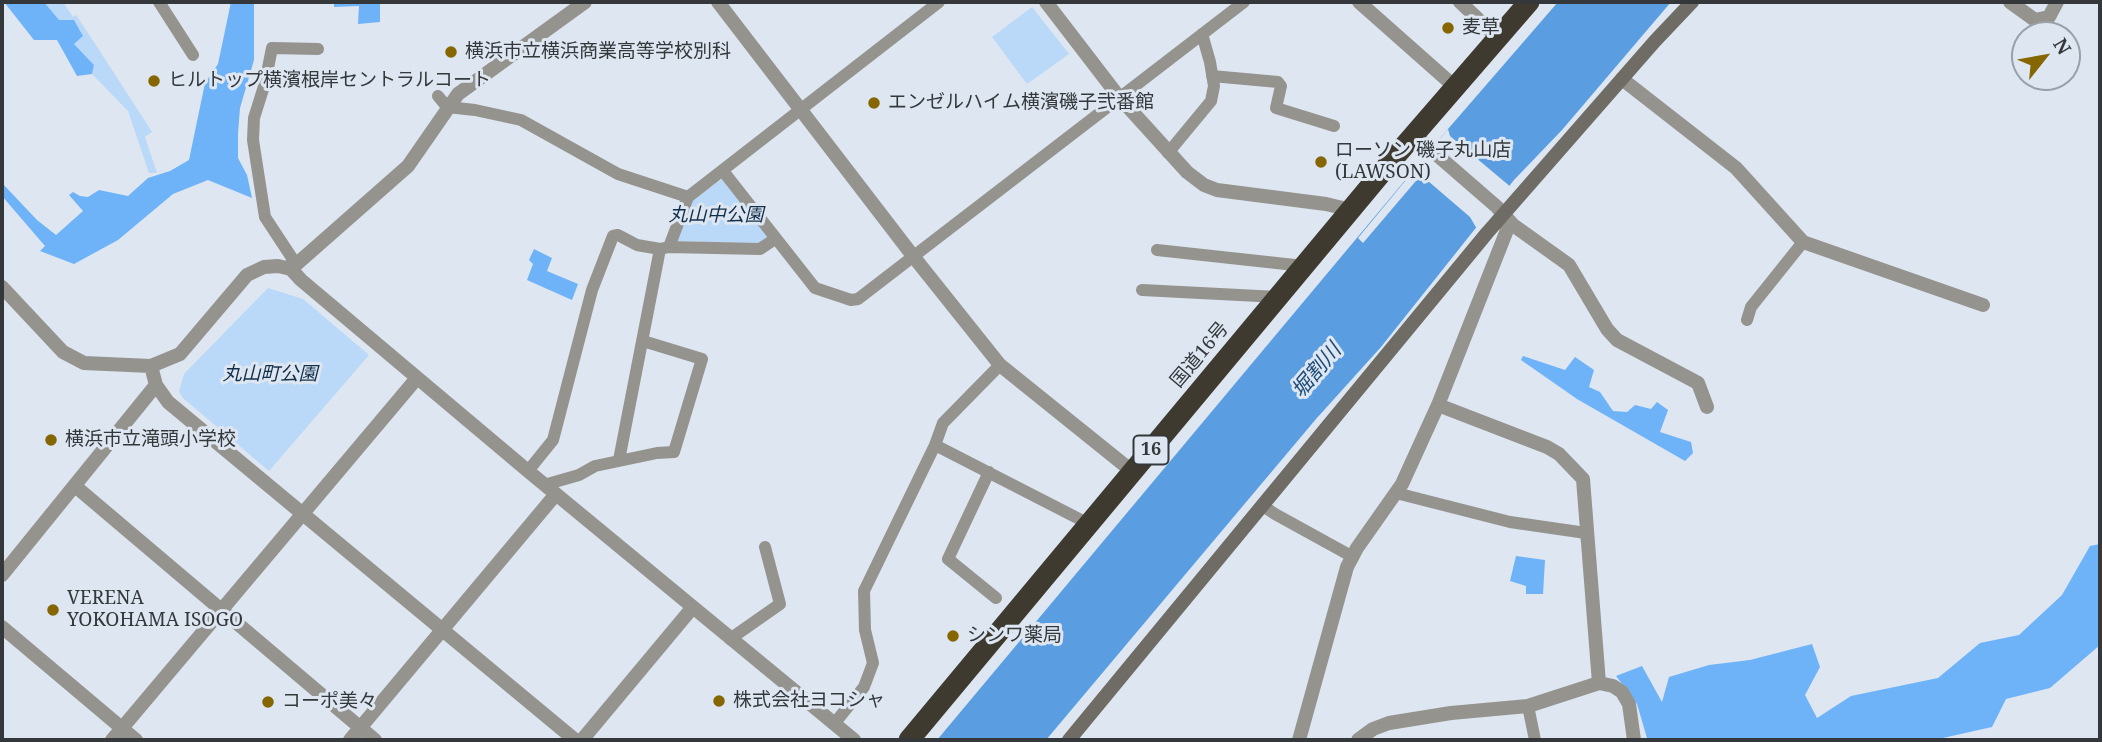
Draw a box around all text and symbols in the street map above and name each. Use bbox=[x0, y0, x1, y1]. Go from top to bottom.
place label: 麦草 bbox=[1462, 17, 1500, 39]
marker: 麦草 bbox=[1440, 20, 1456, 36]
north arrow bbox=[2011, 21, 2081, 91]
text: N bbox=[2047, 33, 2077, 59]
place label: 横浜市立横浜商業高等学校別科 bbox=[465, 41, 731, 63]
marker: 横浜市立横浜商業高等学校別科 bbox=[443, 44, 459, 60]
place label: ヒルトップ横濱根岸セントラルコート bbox=[168, 70, 491, 92]
marker: ヒルトップ横濱根岸セントラルコート bbox=[146, 73, 162, 89]
place label: エンゼルハイム横濱磯子弐番館 bbox=[888, 92, 1154, 114]
marker: エンゼルハイム横濱磯子弐番館 bbox=[866, 95, 882, 111]
place label: ローソン 磯子丸山店 (LAWSON) bbox=[1335, 140, 1511, 184]
marker: ローソン 磯子丸山店 (LAWSON) bbox=[1313, 154, 1329, 170]
park label: 丸山中公園 bbox=[669, 205, 763, 227]
street label: 国道16号 bbox=[1166, 318, 1234, 392]
water label: 堀割川 bbox=[1287, 339, 1347, 403]
park label: 丸山町公園 bbox=[223, 364, 317, 386]
place label: 横浜市立滝頭小学校 bbox=[65, 429, 236, 451]
marker: 横浜市立滝頭小学校 bbox=[43, 432, 59, 448]
road number: 16 bbox=[1134, 436, 1168, 464]
place label: VERENA YOKOHAMA ISOGO bbox=[67, 588, 243, 632]
marker: VERENA YOKOHAMA ISOGO bbox=[45, 602, 61, 618]
place label: シンワ薬局 bbox=[967, 625, 1062, 647]
marker: シンワ薬局 bbox=[945, 628, 961, 644]
place label: 株式会社ヨコシャ bbox=[733, 690, 885, 712]
place label: コーポ美々 bbox=[282, 691, 377, 713]
marker: 株式会社ヨコシャ bbox=[711, 693, 727, 709]
marker: コーポ美々 bbox=[260, 694, 276, 710]

